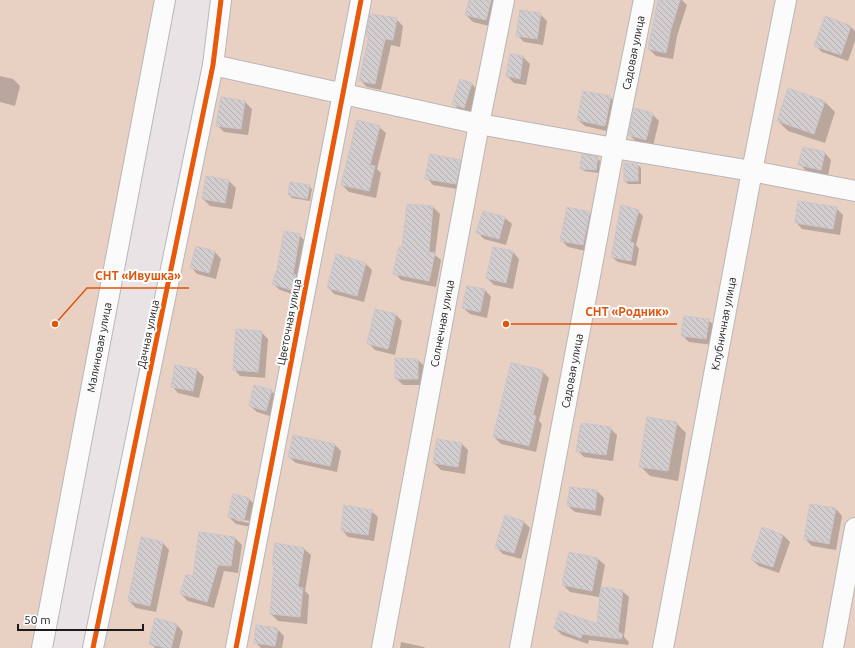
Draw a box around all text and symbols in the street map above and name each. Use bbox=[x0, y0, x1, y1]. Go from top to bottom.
street label: Садовая улица bbox=[620, 14, 647, 91]
callout: СНТ «Ивушка» bbox=[87, 264, 189, 288]
text: СНТ «Ивушка» bbox=[95, 269, 181, 282]
street label: Клубничная улица bbox=[709, 276, 738, 371]
street label: Цветочная улица bbox=[275, 278, 303, 366]
street label: Солнечная улица bbox=[428, 279, 456, 368]
street label: Дачная улица bbox=[135, 299, 161, 369]
callout: СНТ «Родник» bbox=[578, 300, 677, 324]
street label: Малиновая улица bbox=[85, 301, 113, 393]
text: СНТ «Родник» bbox=[585, 305, 669, 318]
street label: Садовая улица bbox=[559, 333, 585, 409]
scale bar bbox=[18, 606, 143, 632]
text: 50 m bbox=[24, 613, 51, 626]

